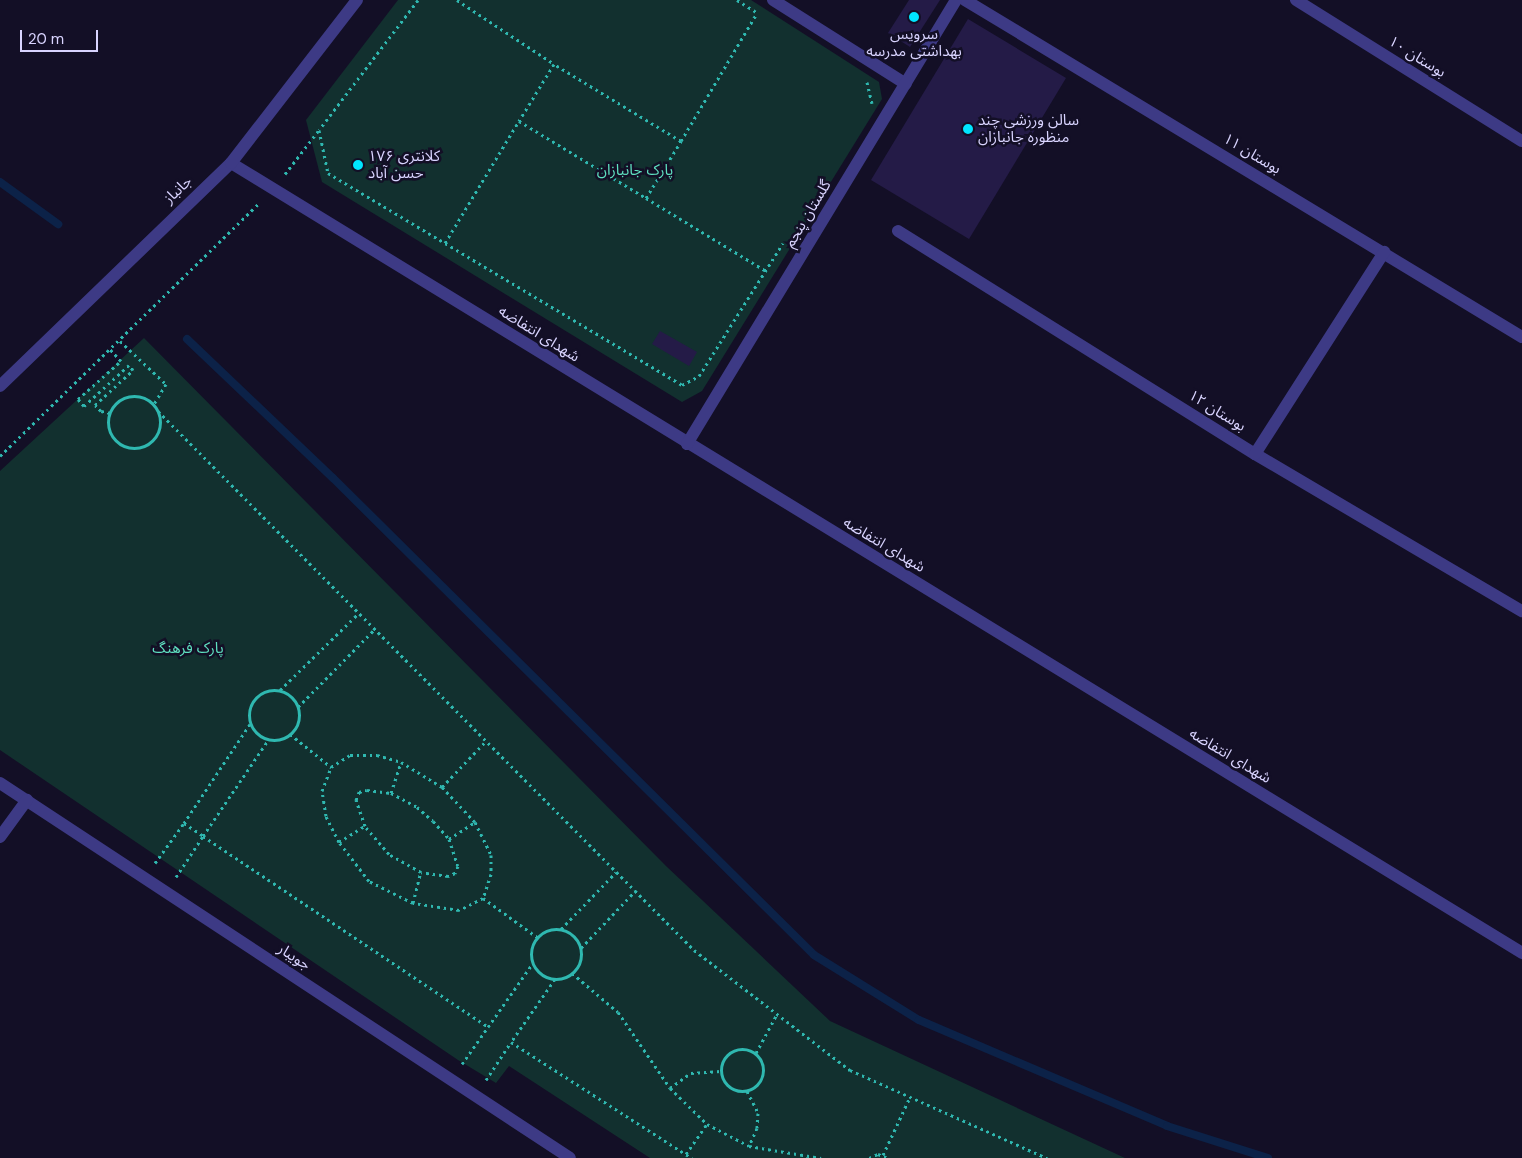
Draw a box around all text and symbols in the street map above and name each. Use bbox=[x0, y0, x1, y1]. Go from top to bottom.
marker: سرویس بهداشتی مدرسه bbox=[908, 11, 920, 23]
scale bar bbox=[22, 20, 100, 52]
place label: سرویس بهداشتی مدرسه bbox=[866, 25, 962, 60]
text: 20 m bbox=[28, 29, 64, 49]
street label: بوستان ۱۰ bbox=[1385, 32, 1449, 82]
place label: سالن ورزشی چند منظوره جانبازان bbox=[978, 111, 1079, 146]
marker: سالن ورزشی چند منظوره جانبازان bbox=[962, 123, 974, 135]
street label: بوستان ۱۱ bbox=[1220, 130, 1284, 178]
place label: کلانتری ۱۷۶ حسن آباد bbox=[368, 147, 440, 182]
marker: کلانتری ۱۷۶ حسن آباد bbox=[352, 159, 364, 171]
park label: پارک جانبازان bbox=[597, 162, 673, 180]
street label: جانباز bbox=[160, 172, 196, 208]
street label: گلستان پنجم bbox=[781, 177, 835, 251]
street label: شهدای انتفاضه bbox=[495, 302, 583, 366]
street label: بوستان ۱۲ bbox=[1185, 386, 1249, 436]
street label: شهدای انتفاضه bbox=[840, 514, 928, 576]
park label: پارک فرهنگ bbox=[152, 640, 224, 658]
street label: شهدای انتفاضه bbox=[1186, 725, 1274, 787]
street label: جویبار bbox=[274, 940, 314, 974]

